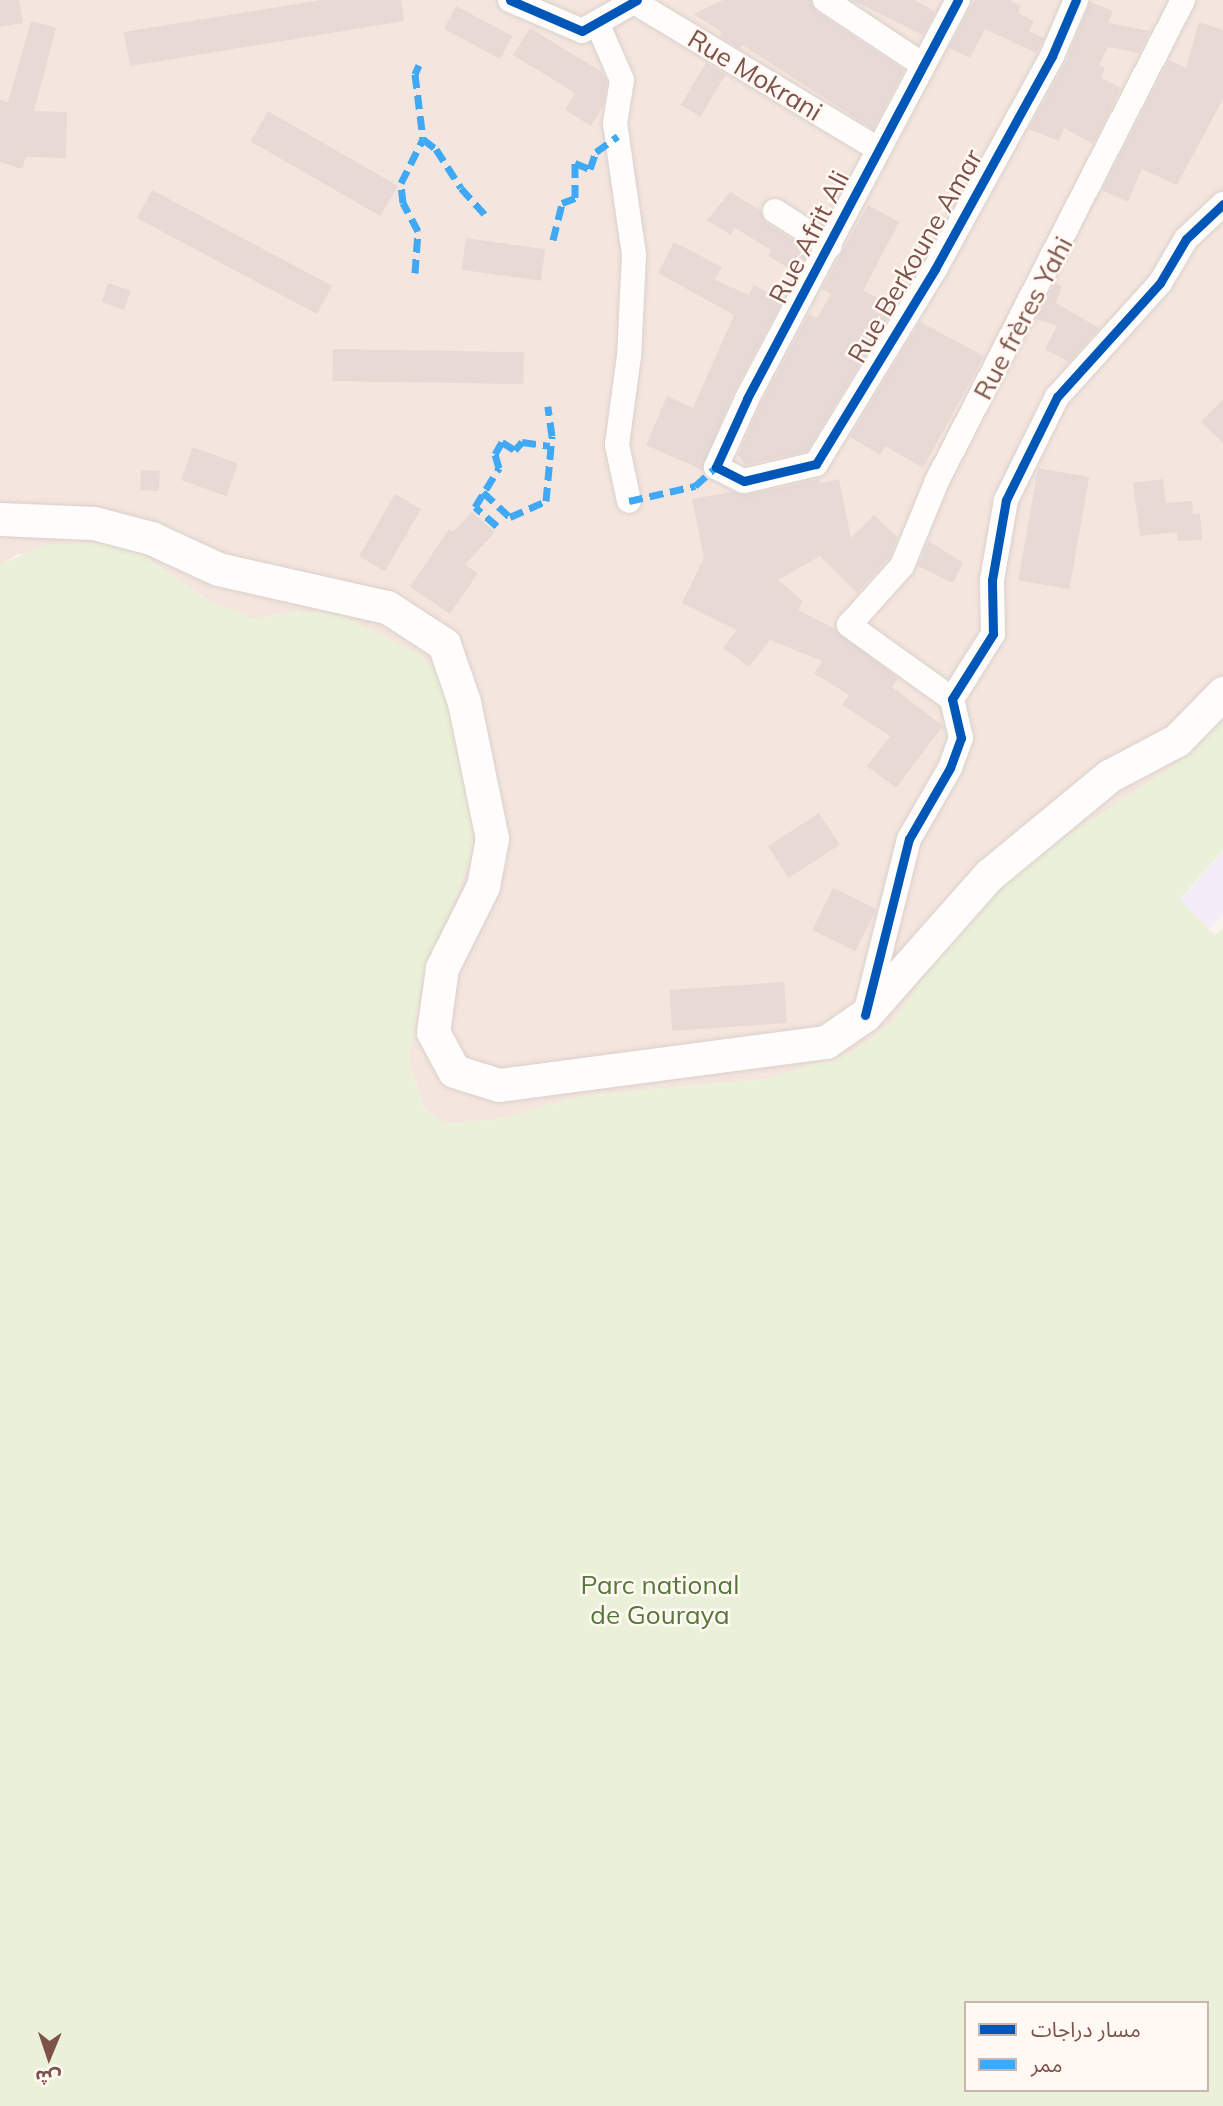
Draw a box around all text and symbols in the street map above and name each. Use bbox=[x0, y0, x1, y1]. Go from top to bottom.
street label: Rue Mokrani bbox=[682, 23, 828, 127]
street label: Rue Berkoune Amar bbox=[841, 144, 989, 368]
street label: Rue Afrit Ali bbox=[762, 165, 856, 309]
street label: Rue frères Yahi bbox=[967, 231, 1079, 405]
park label: Parc national de Gouraya bbox=[581, 1569, 739, 1630]
legend bbox=[964, 2001, 1209, 2092]
text: مسار دراجات bbox=[1031, 2016, 1141, 2042]
north arrow bbox=[14, 2022, 84, 2092]
text: ممر bbox=[1031, 2051, 1062, 2077]
text: ش bbox=[35, 2066, 62, 2090]

